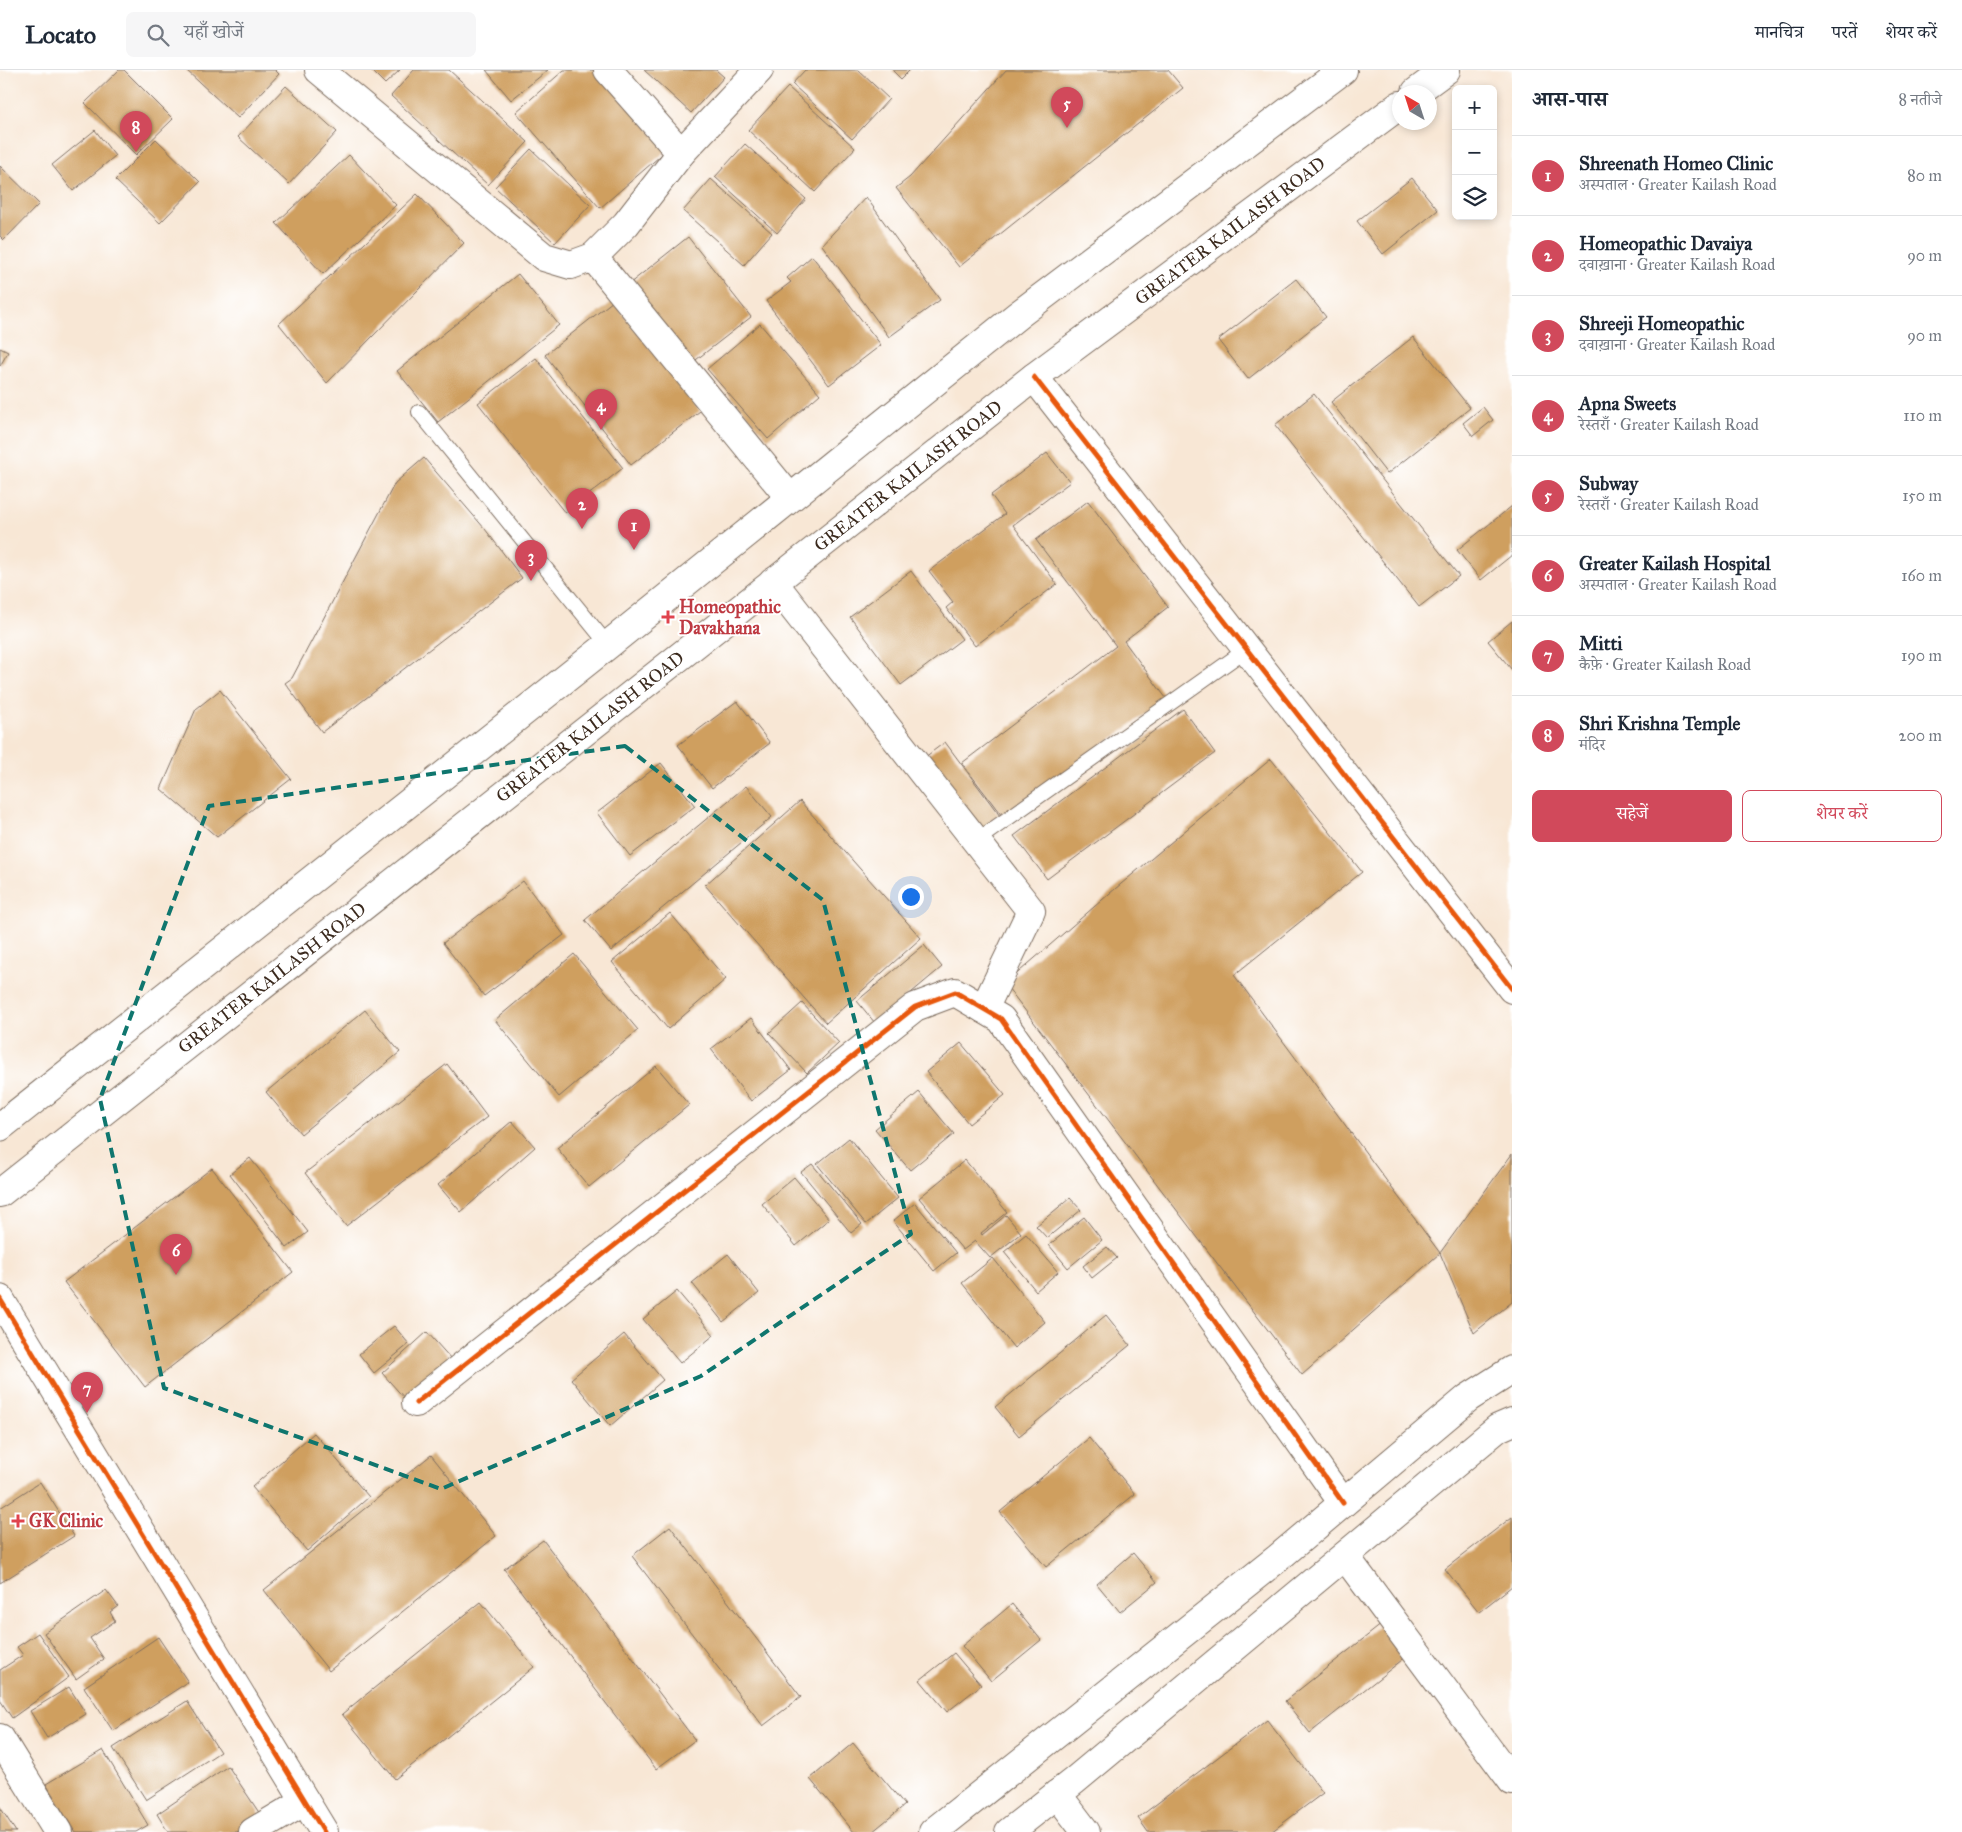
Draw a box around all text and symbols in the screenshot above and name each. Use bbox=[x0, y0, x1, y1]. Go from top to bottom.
search box bbox=[126, 12, 476, 57]
text: Locato bbox=[25, 20, 96, 50]
text: यहाँ खोजें bbox=[184, 20, 244, 43]
icon: search bbox=[144, 21, 172, 49]
text: मानचित्र bbox=[1755, 21, 1804, 43]
text: परतें bbox=[1832, 21, 1857, 43]
text: शेयर करें bbox=[1885, 21, 1937, 43]
north arrow bbox=[1392, 85, 1437, 130]
map controls bbox=[1452, 85, 1497, 220]
button: + bbox=[1452, 85, 1497, 130]
text: आस-पास bbox=[1532, 86, 1607, 112]
pin: 5 bbox=[1051, 87, 1083, 128]
text: 8 नतीजे bbox=[1899, 90, 1942, 109]
pin: 8 bbox=[120, 111, 152, 152]
button: − bbox=[1452, 130, 1497, 175]
street label: GREATER KAILASH ROAD bbox=[1130, 152, 1330, 310]
text: Shreenath Homeo Clinic bbox=[1579, 152, 1773, 175]
text: 1 bbox=[1545, 166, 1551, 185]
text: 80 m bbox=[1907, 166, 1942, 185]
button: layers bbox=[1452, 175, 1497, 220]
text: अस्पताल · Greater Kailash Road bbox=[1579, 175, 1777, 194]
text: Homeopathic Davaiya bbox=[1579, 232, 1752, 255]
text: 2 bbox=[1544, 246, 1552, 265]
text: 90 m bbox=[1907, 246, 1942, 265]
text: दवाख़ाना · Greater Kailash Road bbox=[1579, 255, 1775, 274]
text: Shreeji Homeopathic bbox=[1579, 312, 1745, 335]
text: 3 bbox=[1545, 326, 1551, 345]
text: 90 m bbox=[1907, 326, 1942, 345]
text: दवाख़ाना · Greater Kailash Road bbox=[1579, 335, 1775, 354]
pin: 4 bbox=[585, 389, 617, 430]
text: Apna Sweets bbox=[1579, 392, 1676, 415]
street label: GREATER KAILASH ROAD bbox=[810, 396, 1006, 556]
text: 4 bbox=[1544, 406, 1552, 425]
text: 110 m bbox=[1903, 406, 1942, 425]
text: रेस्तराँ · Greater Kailash Road bbox=[1579, 415, 1759, 434]
text: Subway bbox=[1579, 472, 1638, 495]
text: 5 bbox=[1544, 486, 1552, 505]
text: 150 m bbox=[1902, 486, 1942, 505]
pin: 2 bbox=[566, 488, 598, 529]
text: रेस्तराँ · Greater Kailash Road bbox=[1579, 495, 1759, 514]
pin: 1 bbox=[618, 509, 650, 550]
pin: 3 bbox=[515, 540, 547, 581]
text: Greater Kailash Hospital bbox=[1579, 552, 1771, 575]
text: 6 bbox=[1544, 566, 1552, 585]
text: 160 m bbox=[1901, 566, 1942, 585]
text: अस्पताल · Greater Kailash Road bbox=[1579, 575, 1777, 594]
place label: Homeopathic Davakhana bbox=[679, 596, 781, 639]
marker: Homeopathic Davakhana bbox=[661, 610, 675, 624]
text: Mitti bbox=[1579, 632, 1622, 655]
text: 7 bbox=[1544, 646, 1552, 665]
text: 190 m bbox=[1901, 646, 1942, 665]
street label: GREATER KAILASH ROAD bbox=[492, 647, 688, 807]
text: कैफ़े · Greater Kailash Road bbox=[1579, 655, 1751, 674]
text: Shri Krishna Temple bbox=[1579, 712, 1740, 735]
text: 8 bbox=[1544, 726, 1552, 745]
text: 200 m bbox=[1899, 726, 1942, 745]
text: मंदिर bbox=[1579, 735, 1605, 754]
button: सहेजें bbox=[1532, 790, 1732, 842]
button: शेयर करें bbox=[1742, 790, 1942, 842]
your location bbox=[898, 884, 924, 910]
street label: GREATER KAILASH ROAD bbox=[174, 898, 370, 1058]
pin: 6 bbox=[160, 1234, 192, 1275]
pin: 7 bbox=[71, 1372, 103, 1413]
place label: GK Clinic bbox=[29, 1510, 104, 1532]
marker: GK Clinic bbox=[11, 1514, 25, 1528]

